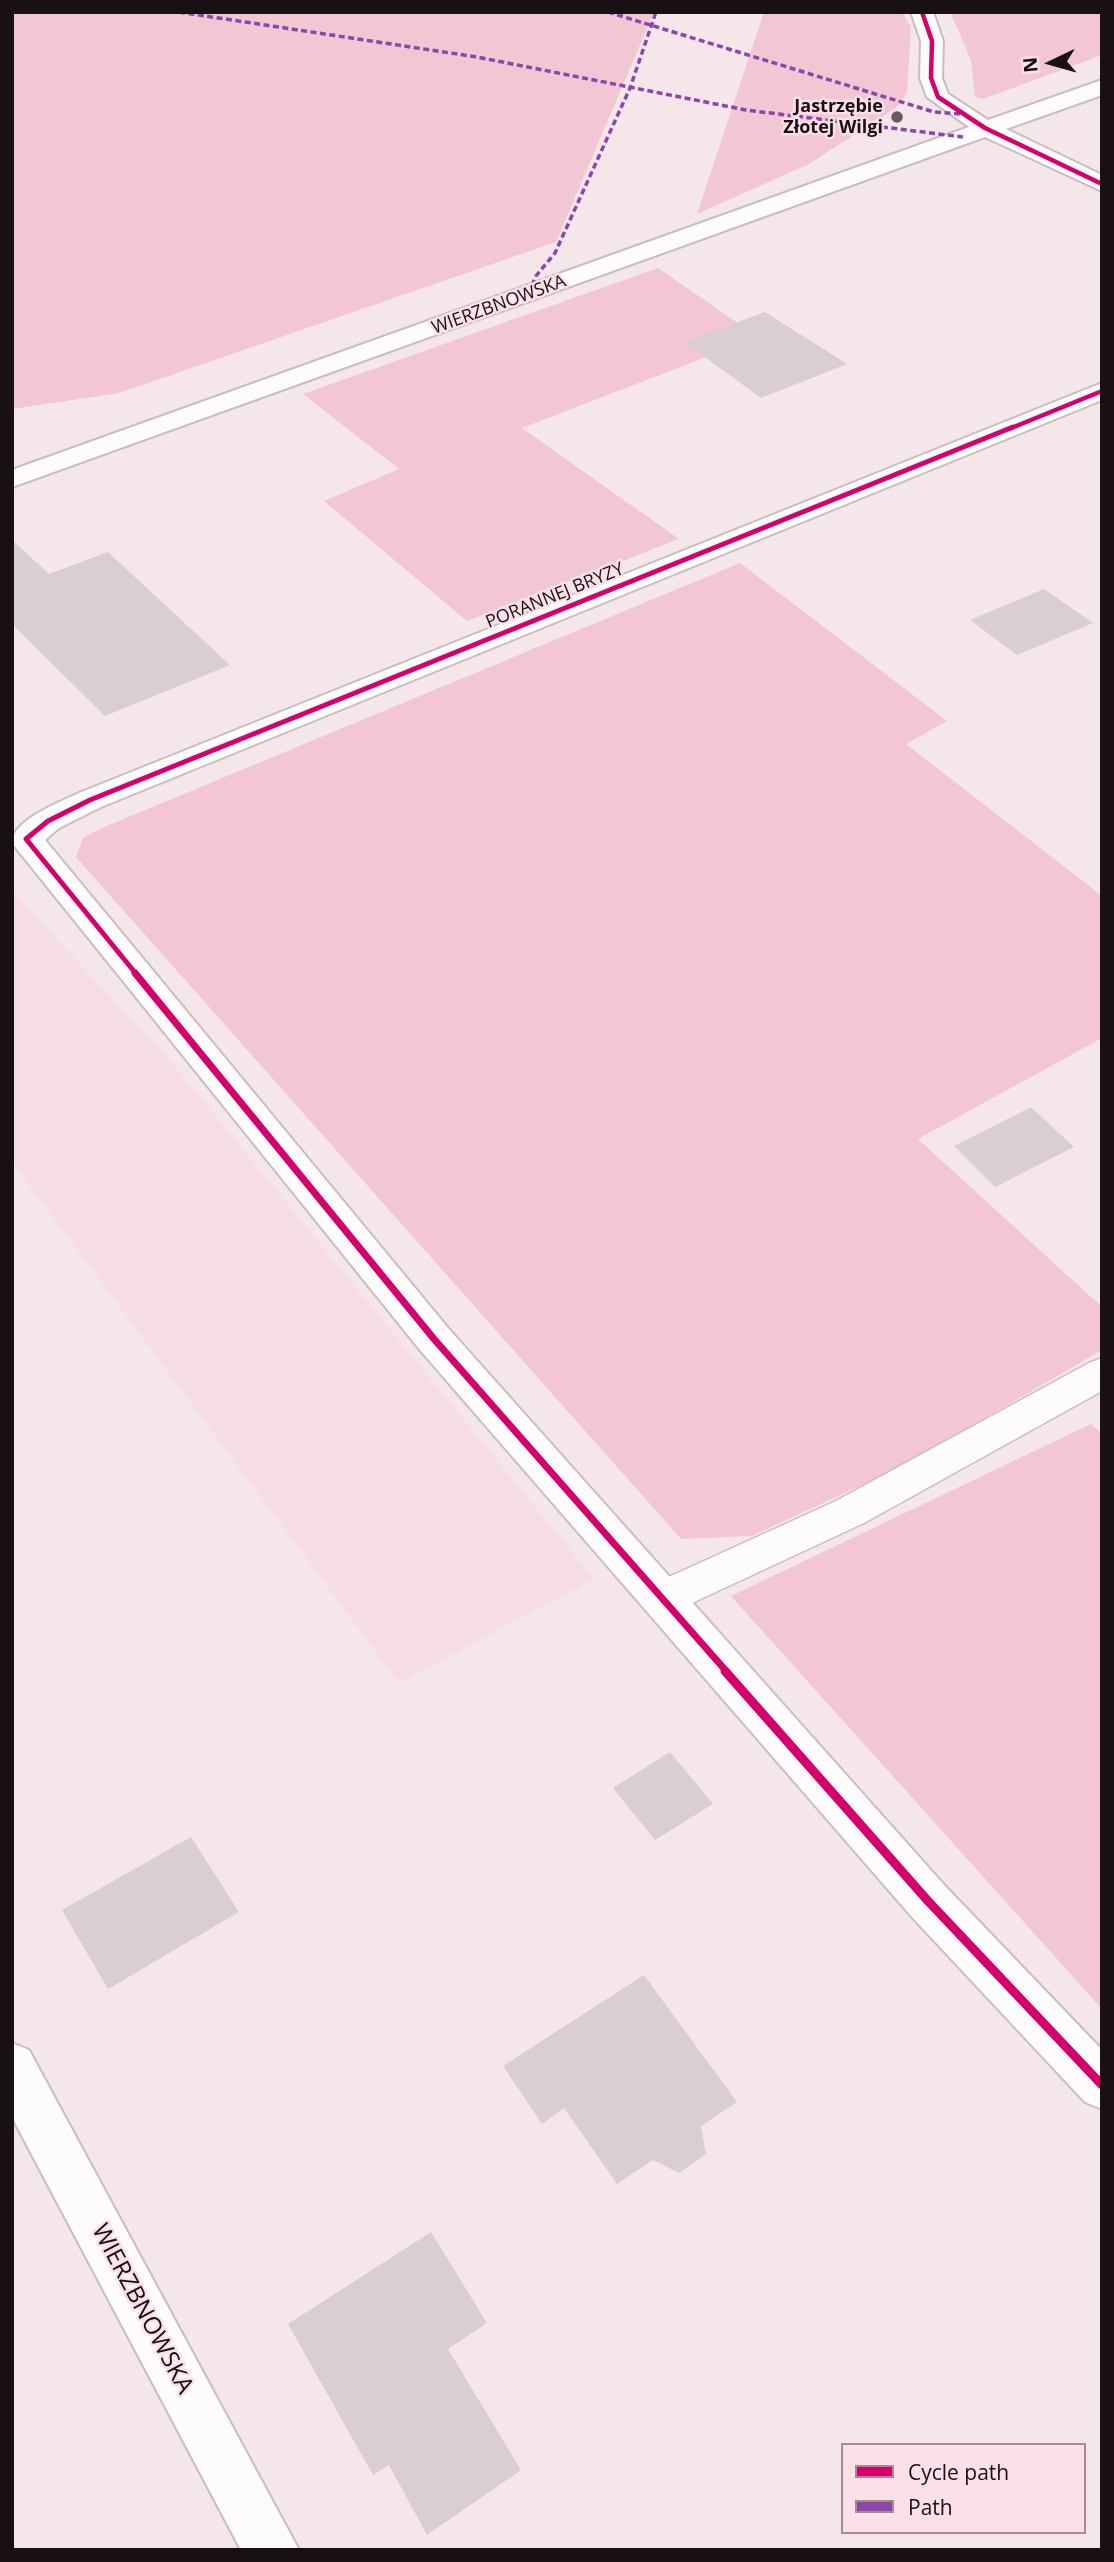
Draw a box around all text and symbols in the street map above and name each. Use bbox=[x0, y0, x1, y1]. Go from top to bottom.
north arrow bbox=[1016, 28, 1086, 98]
text: N bbox=[1016, 56, 1044, 74]
place label: Jastrzębie Złotej Wilgi bbox=[783, 96, 883, 138]
marker: Jastrzębie Złotej Wilgi bbox=[889, 109, 905, 125]
street label: WIERZBNOWSKA bbox=[429, 271, 569, 339]
street label: PORANNEJ BRYZY bbox=[483, 558, 627, 634]
street label: WIERZBNOWSKA bbox=[85, 2219, 199, 2399]
legend bbox=[841, 2443, 1086, 2534]
text: Cycle path bbox=[908, 2458, 1009, 2486]
text: Path bbox=[908, 2493, 953, 2521]

